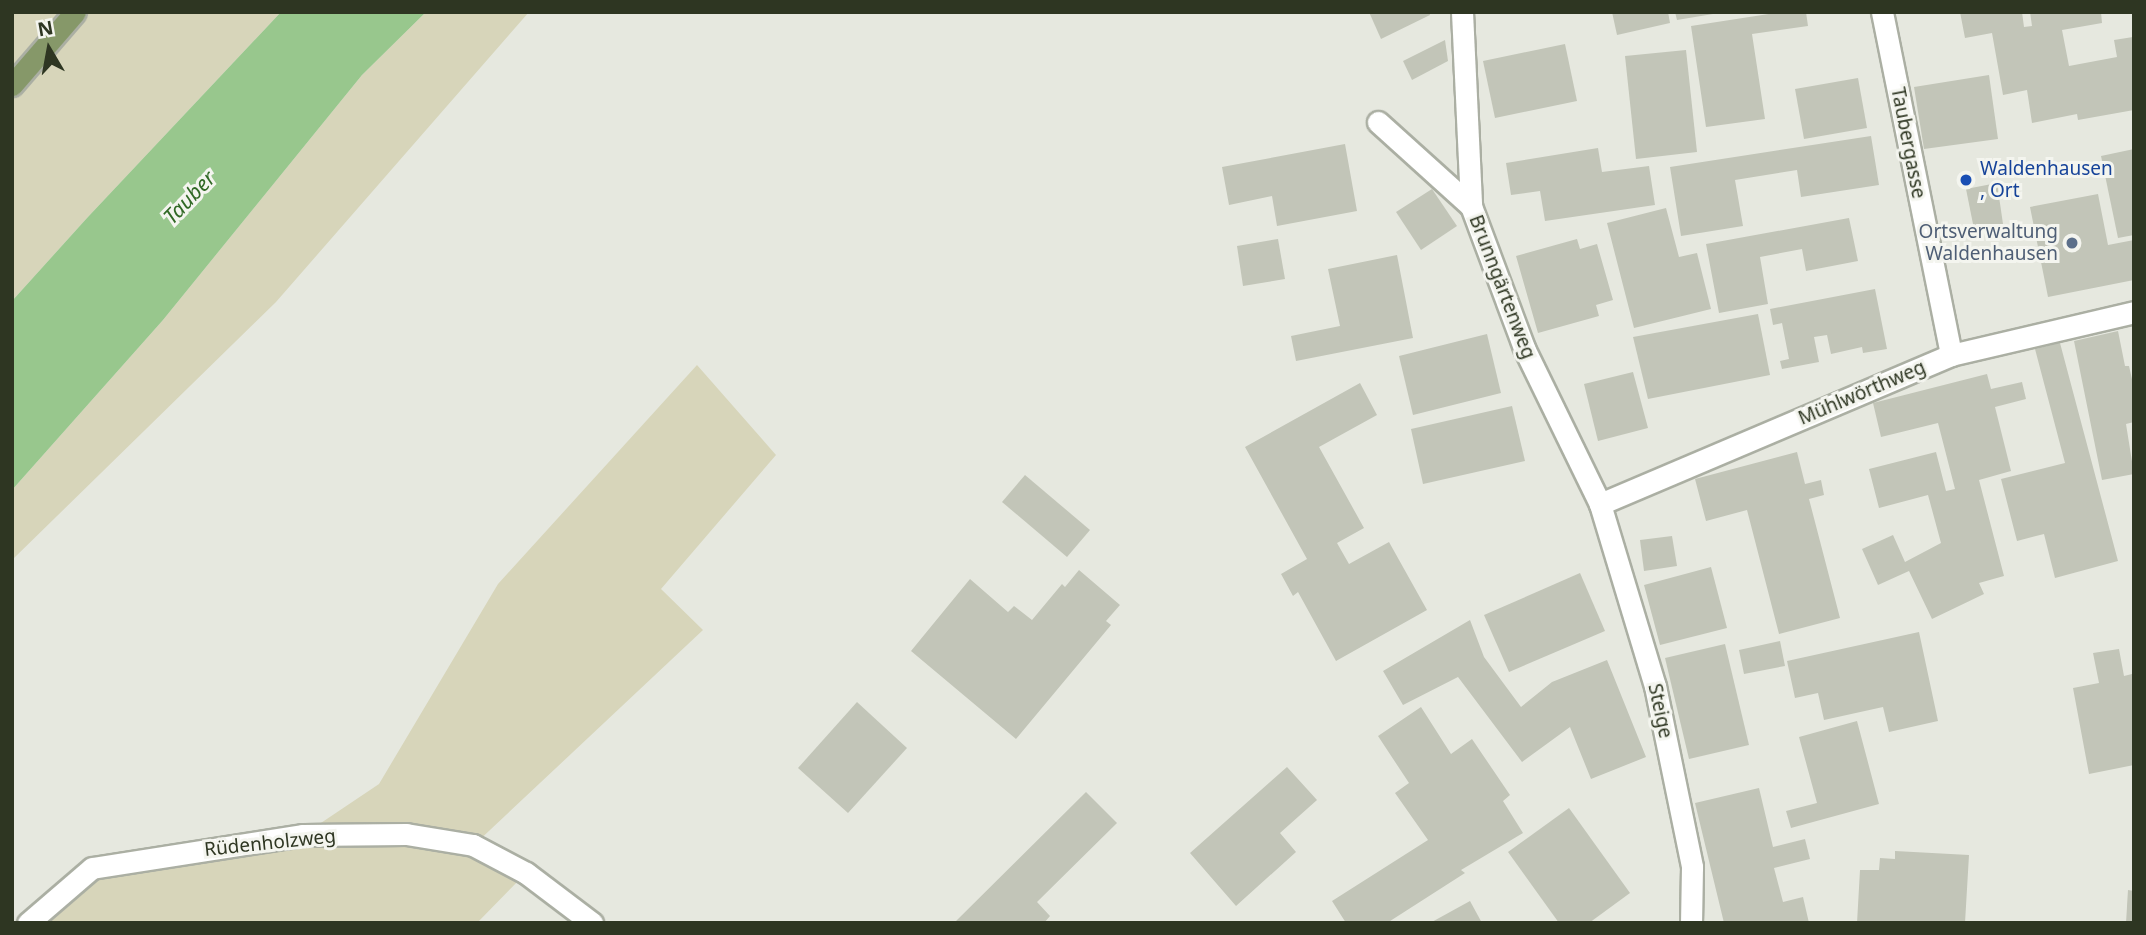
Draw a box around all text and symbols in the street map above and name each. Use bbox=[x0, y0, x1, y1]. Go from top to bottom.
north arrow bbox=[14, 14, 84, 84]
text: N bbox=[35, 14, 55, 42]
street label: Taubergasse bbox=[1886, 85, 1930, 201]
place label: Waldenhausen , Ort bbox=[1980, 158, 2113, 202]
water label: Tauber bbox=[158, 165, 220, 229]
marker: Waldenhausen , Ort bbox=[1958, 172, 1974, 188]
street label: Brunngärtenweg bbox=[1464, 212, 1540, 362]
place label: Ortsverwaltung Waldenhausen bbox=[1919, 221, 2058, 265]
marker: Ortsverwaltung Waldenhausen bbox=[2064, 235, 2080, 251]
street label: Mühlwörthweg bbox=[1795, 356, 1929, 430]
street label: Steige bbox=[1643, 682, 1677, 740]
street label: Rüdenholzweg bbox=[203, 825, 337, 861]

